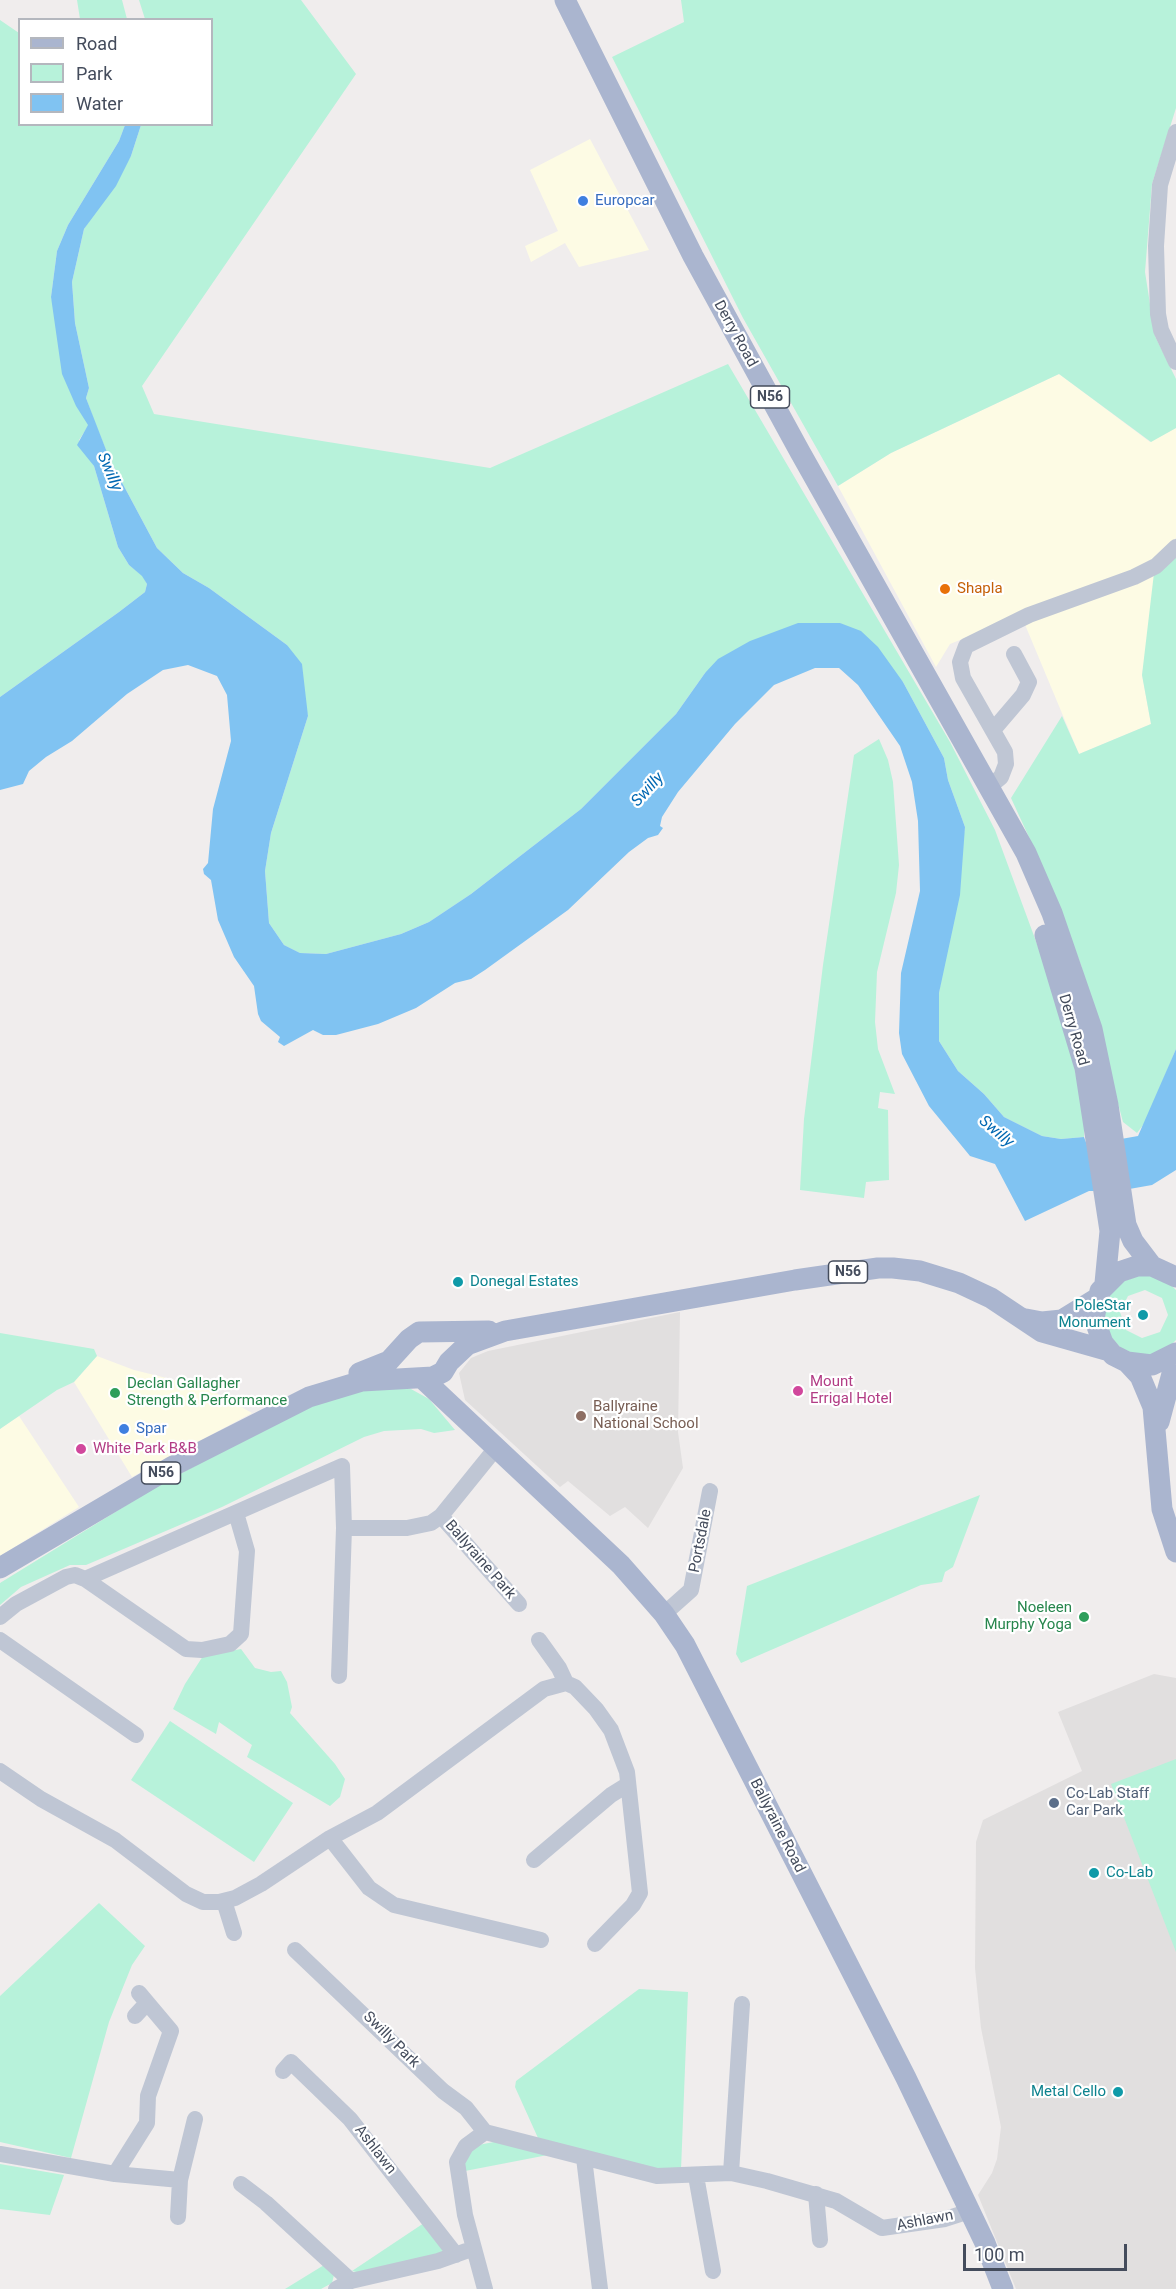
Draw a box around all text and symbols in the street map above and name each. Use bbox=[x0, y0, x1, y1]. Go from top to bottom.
legend bbox=[18, 18, 213, 126]
text: Road bbox=[76, 33, 117, 54]
text: Park bbox=[76, 63, 112, 84]
text: Water bbox=[76, 93, 123, 114]
place label: Europcar bbox=[595, 192, 655, 210]
marker: Europcar bbox=[576, 194, 590, 208]
street label: Derry Road bbox=[709, 298, 761, 370]
road number: N56 bbox=[750, 386, 790, 408]
water label: Swilly bbox=[92, 450, 126, 494]
place label: Shapla bbox=[957, 580, 1003, 598]
marker: Shapla bbox=[938, 582, 952, 596]
water label: Swilly bbox=[628, 769, 668, 811]
street label: Derry Road bbox=[1054, 992, 1092, 1068]
water label: Swilly bbox=[975, 1112, 1017, 1152]
road number: N56 bbox=[828, 1261, 868, 1283]
place label: Donegal Estates bbox=[470, 1273, 579, 1291]
marker: Donegal Estates bbox=[451, 1275, 465, 1289]
place label: PoleStar Monument bbox=[1058, 1297, 1131, 1332]
marker: PoleStar Monument bbox=[1136, 1308, 1150, 1322]
place label: Mount Errigal Hotel bbox=[810, 1373, 892, 1408]
place label: Declan Gallagher Strength & Performance bbox=[127, 1375, 287, 1410]
marker: Mount Errigal Hotel bbox=[791, 1384, 805, 1398]
marker: Declan Gallagher Strength & Performance bbox=[108, 1386, 122, 1400]
place label: Ballyraine National School bbox=[593, 1398, 699, 1433]
marker: Ballyraine National School bbox=[574, 1409, 588, 1423]
place label: Spar bbox=[136, 1420, 167, 1438]
marker: Spar bbox=[117, 1422, 131, 1436]
place label: White Park B&B bbox=[93, 1440, 197, 1458]
marker: White Park B&B bbox=[74, 1442, 88, 1456]
road number: N56 bbox=[142, 1462, 180, 1484]
street label: Portsdale bbox=[686, 1508, 716, 1574]
street label: Ballyraine Park bbox=[441, 1517, 519, 1603]
place label: Noeleen Murphy Yoga bbox=[984, 1599, 1072, 1634]
marker: Noeleen Murphy Yoga bbox=[1077, 1610, 1091, 1624]
street label: Ballyraine Road bbox=[746, 1776, 808, 1876]
place label: Co-Lab Staff Car Park bbox=[1066, 1785, 1149, 1820]
marker: Co-Lab Staff Car Park bbox=[1047, 1796, 1061, 1810]
place label: Co-Lab bbox=[1106, 1864, 1153, 1882]
marker: Co-Lab bbox=[1087, 1866, 1101, 1880]
street label: Swilly Park bbox=[359, 2008, 423, 2072]
place label: Metal Cello bbox=[1031, 2083, 1106, 2101]
marker: Metal Cello bbox=[1111, 2085, 1125, 2099]
street label: Ashlawn bbox=[350, 2122, 400, 2178]
street label: Ashlawn bbox=[895, 2207, 955, 2235]
scale bar bbox=[966, 2232, 1130, 2270]
text: 100 m bbox=[974, 2244, 1025, 2265]

